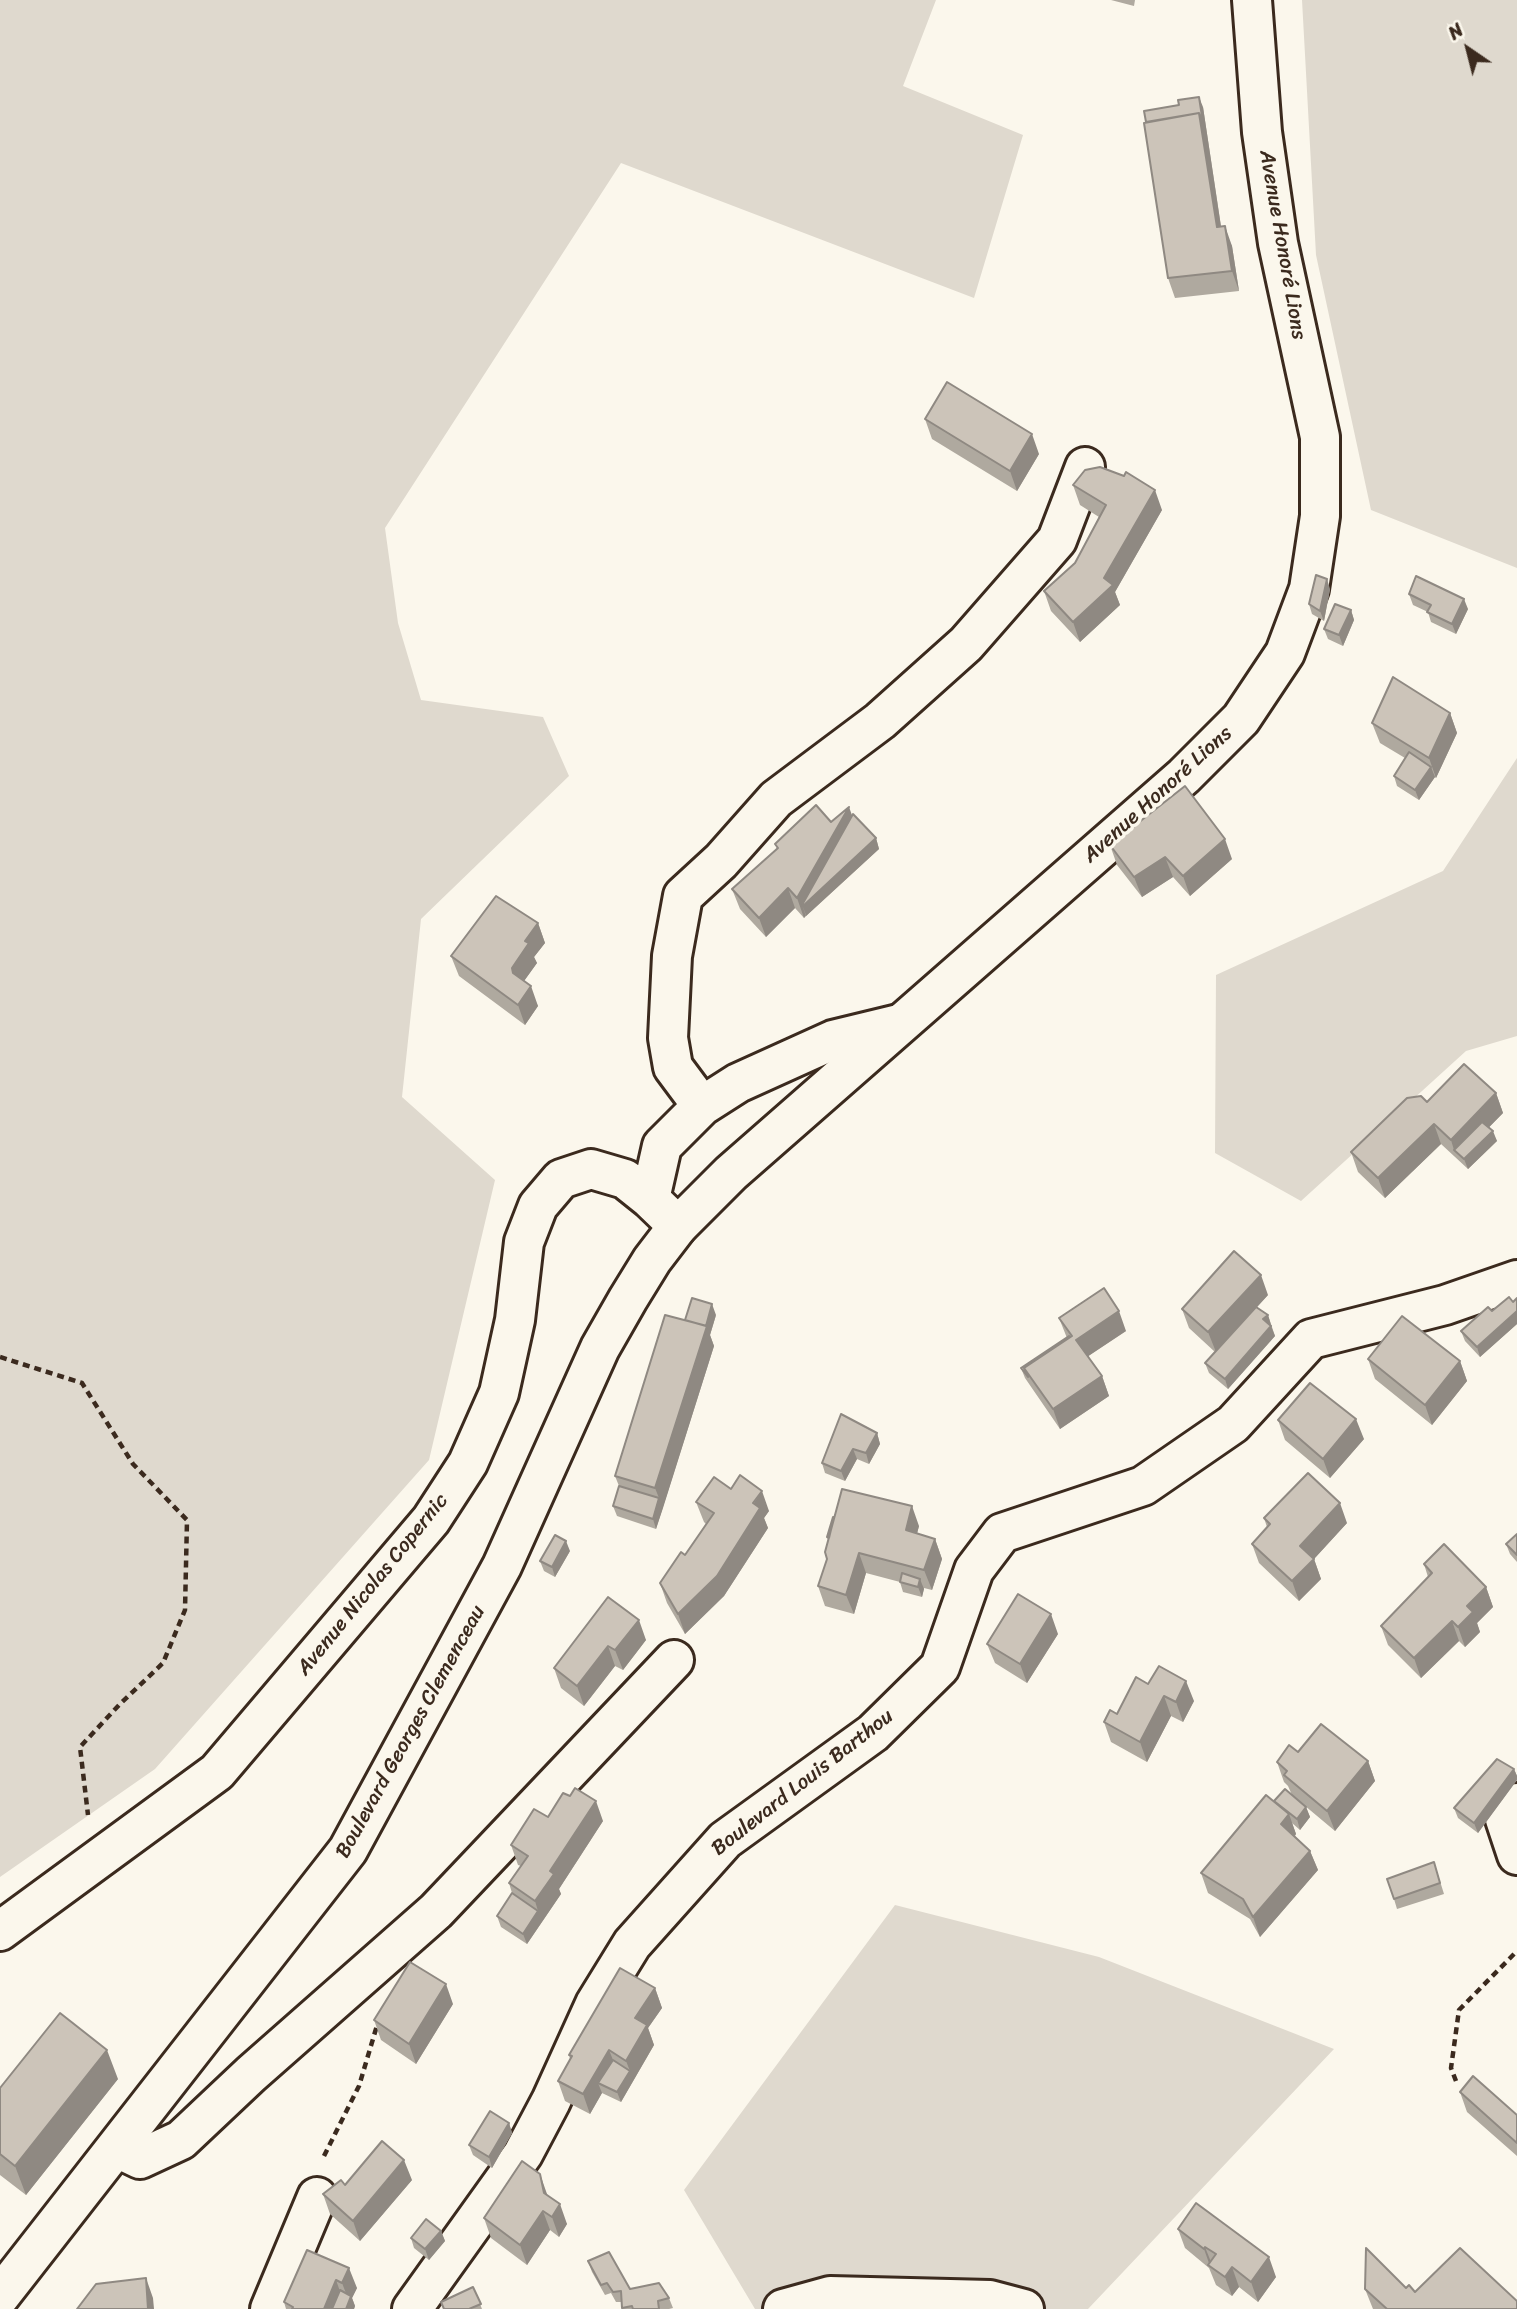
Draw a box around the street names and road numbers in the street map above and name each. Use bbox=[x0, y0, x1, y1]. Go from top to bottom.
street label: Avenue Honoré Lions bbox=[1253, 148, 1311, 342]
street label: Avenue Honoré Lions bbox=[1078, 721, 1238, 869]
street label: Avenue Nicolas Copernic bbox=[292, 1489, 454, 1681]
street label: Boulevard Georges Clemenceau bbox=[331, 1601, 491, 1863]
street label: Boulevard Louis Barthou bbox=[707, 1704, 899, 1862]

